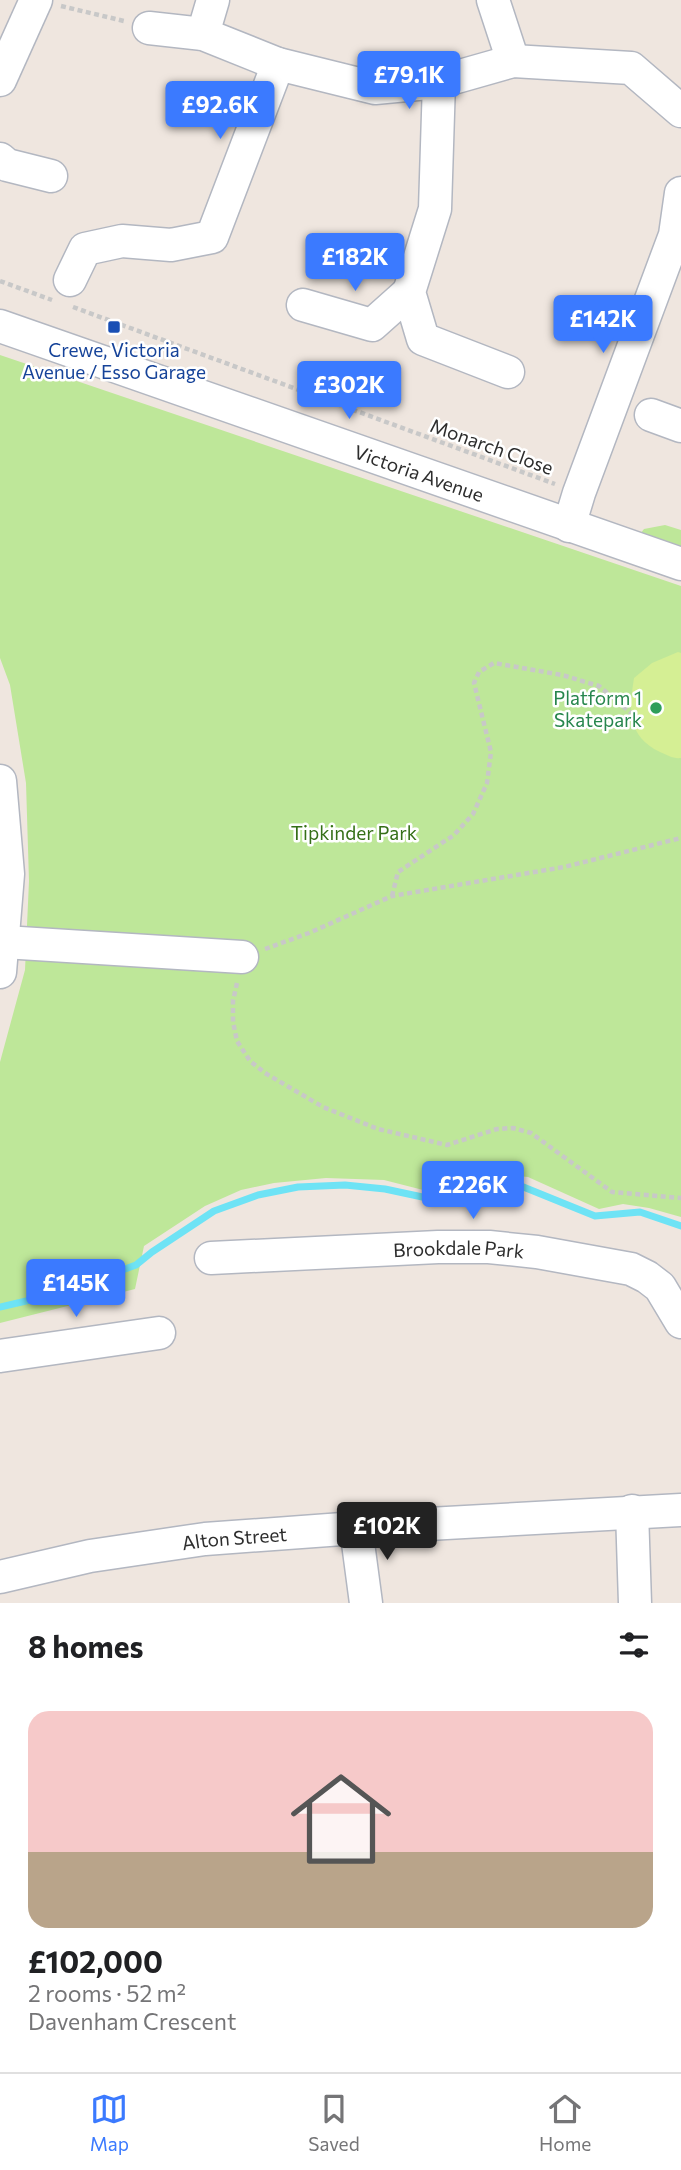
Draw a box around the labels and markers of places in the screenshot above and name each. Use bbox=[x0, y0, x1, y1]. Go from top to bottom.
pin: £79.1K bbox=[352, 52, 466, 111]
pin: £92.6K bbox=[163, 82, 277, 141]
pin: £182K bbox=[306, 233, 404, 293]
pin: £142K bbox=[554, 296, 652, 355]
marker: Crewe, Victoria Avenue / Esso Garage bbox=[106, 319, 122, 335]
place label: Crewe, Victoria Avenue / Esso Garage bbox=[22, 338, 206, 383]
pin: £302K bbox=[300, 362, 398, 421]
place label: Platform 1 Skatepark bbox=[553, 686, 642, 731]
marker: Platform 1 Skatepark bbox=[648, 700, 664, 716]
pin: £226K bbox=[424, 1162, 522, 1221]
pin: £145K bbox=[27, 1260, 125, 1319]
pin: £102K bbox=[338, 1502, 436, 1562]

